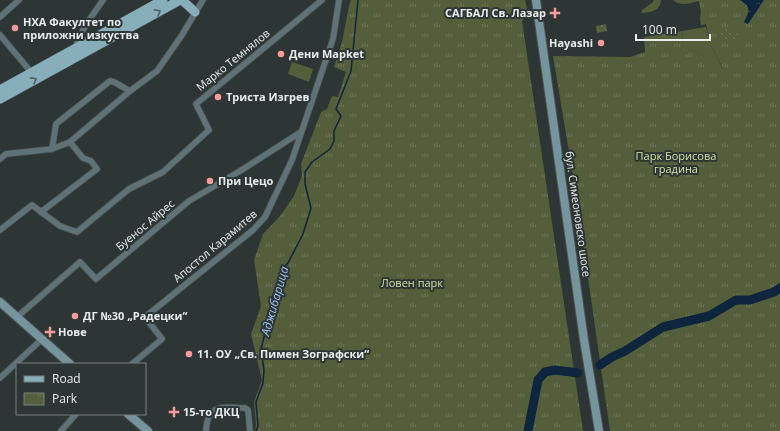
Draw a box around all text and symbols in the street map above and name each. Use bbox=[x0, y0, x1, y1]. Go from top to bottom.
place label: САГБАЛ Св. Лазар bbox=[445, 5, 546, 20]
marker: САГБАЛ Св. Лазар bbox=[549, 7, 561, 19]
one-way arrow bbox=[153, 10, 161, 17]
place label: НХА Факултет по приложни изкуства bbox=[23, 14, 139, 42]
scale bar bbox=[636, 16, 710, 42]
text: 100 m bbox=[642, 21, 677, 38]
marker: НХА Факултет по приложни изкуства bbox=[10, 23, 20, 33]
street label: Марко Темнялов bbox=[193, 25, 273, 94]
place label: Hayashi bbox=[549, 35, 593, 50]
marker: Hayashi bbox=[596, 38, 606, 48]
place label: Дени Mapket bbox=[289, 46, 364, 61]
marker: Дени Mapket bbox=[276, 49, 286, 59]
one-way arrow bbox=[30, 78, 37, 85]
place label: Триста Изгрев bbox=[226, 89, 309, 104]
marker: Триста Изгрев bbox=[213, 92, 223, 102]
park label: Парк Борисова градина bbox=[636, 148, 716, 176]
street label: бул. Симеоновско шосе bbox=[562, 150, 595, 278]
place label: При Цецо bbox=[218, 173, 274, 188]
marker: При Цецо bbox=[205, 176, 215, 186]
street label: Буенос Айрес bbox=[112, 196, 177, 254]
street label: Апостол Карамитев bbox=[170, 206, 260, 285]
water label: Аджибарица bbox=[256, 264, 293, 339]
park label: Ловен парк bbox=[381, 275, 443, 290]
place label: ДГ №30 „Радецки“ bbox=[83, 308, 187, 323]
marker: ДГ №30 „Радецки“ bbox=[70, 311, 80, 321]
place label: Нове bbox=[58, 324, 87, 339]
marker: Нове bbox=[45, 327, 55, 337]
place label: 11. ОУ „Св. Пимен Зографски“ bbox=[197, 346, 369, 361]
marker: 11. ОУ „Св. Пимен Зографски“ bbox=[184, 349, 194, 359]
legend bbox=[16, 363, 146, 415]
text: Road bbox=[52, 370, 81, 387]
text: Park bbox=[52, 390, 78, 407]
place label: 15-то ДКЦ bbox=[183, 404, 240, 419]
marker: 15-то ДКЦ bbox=[168, 406, 180, 418]

